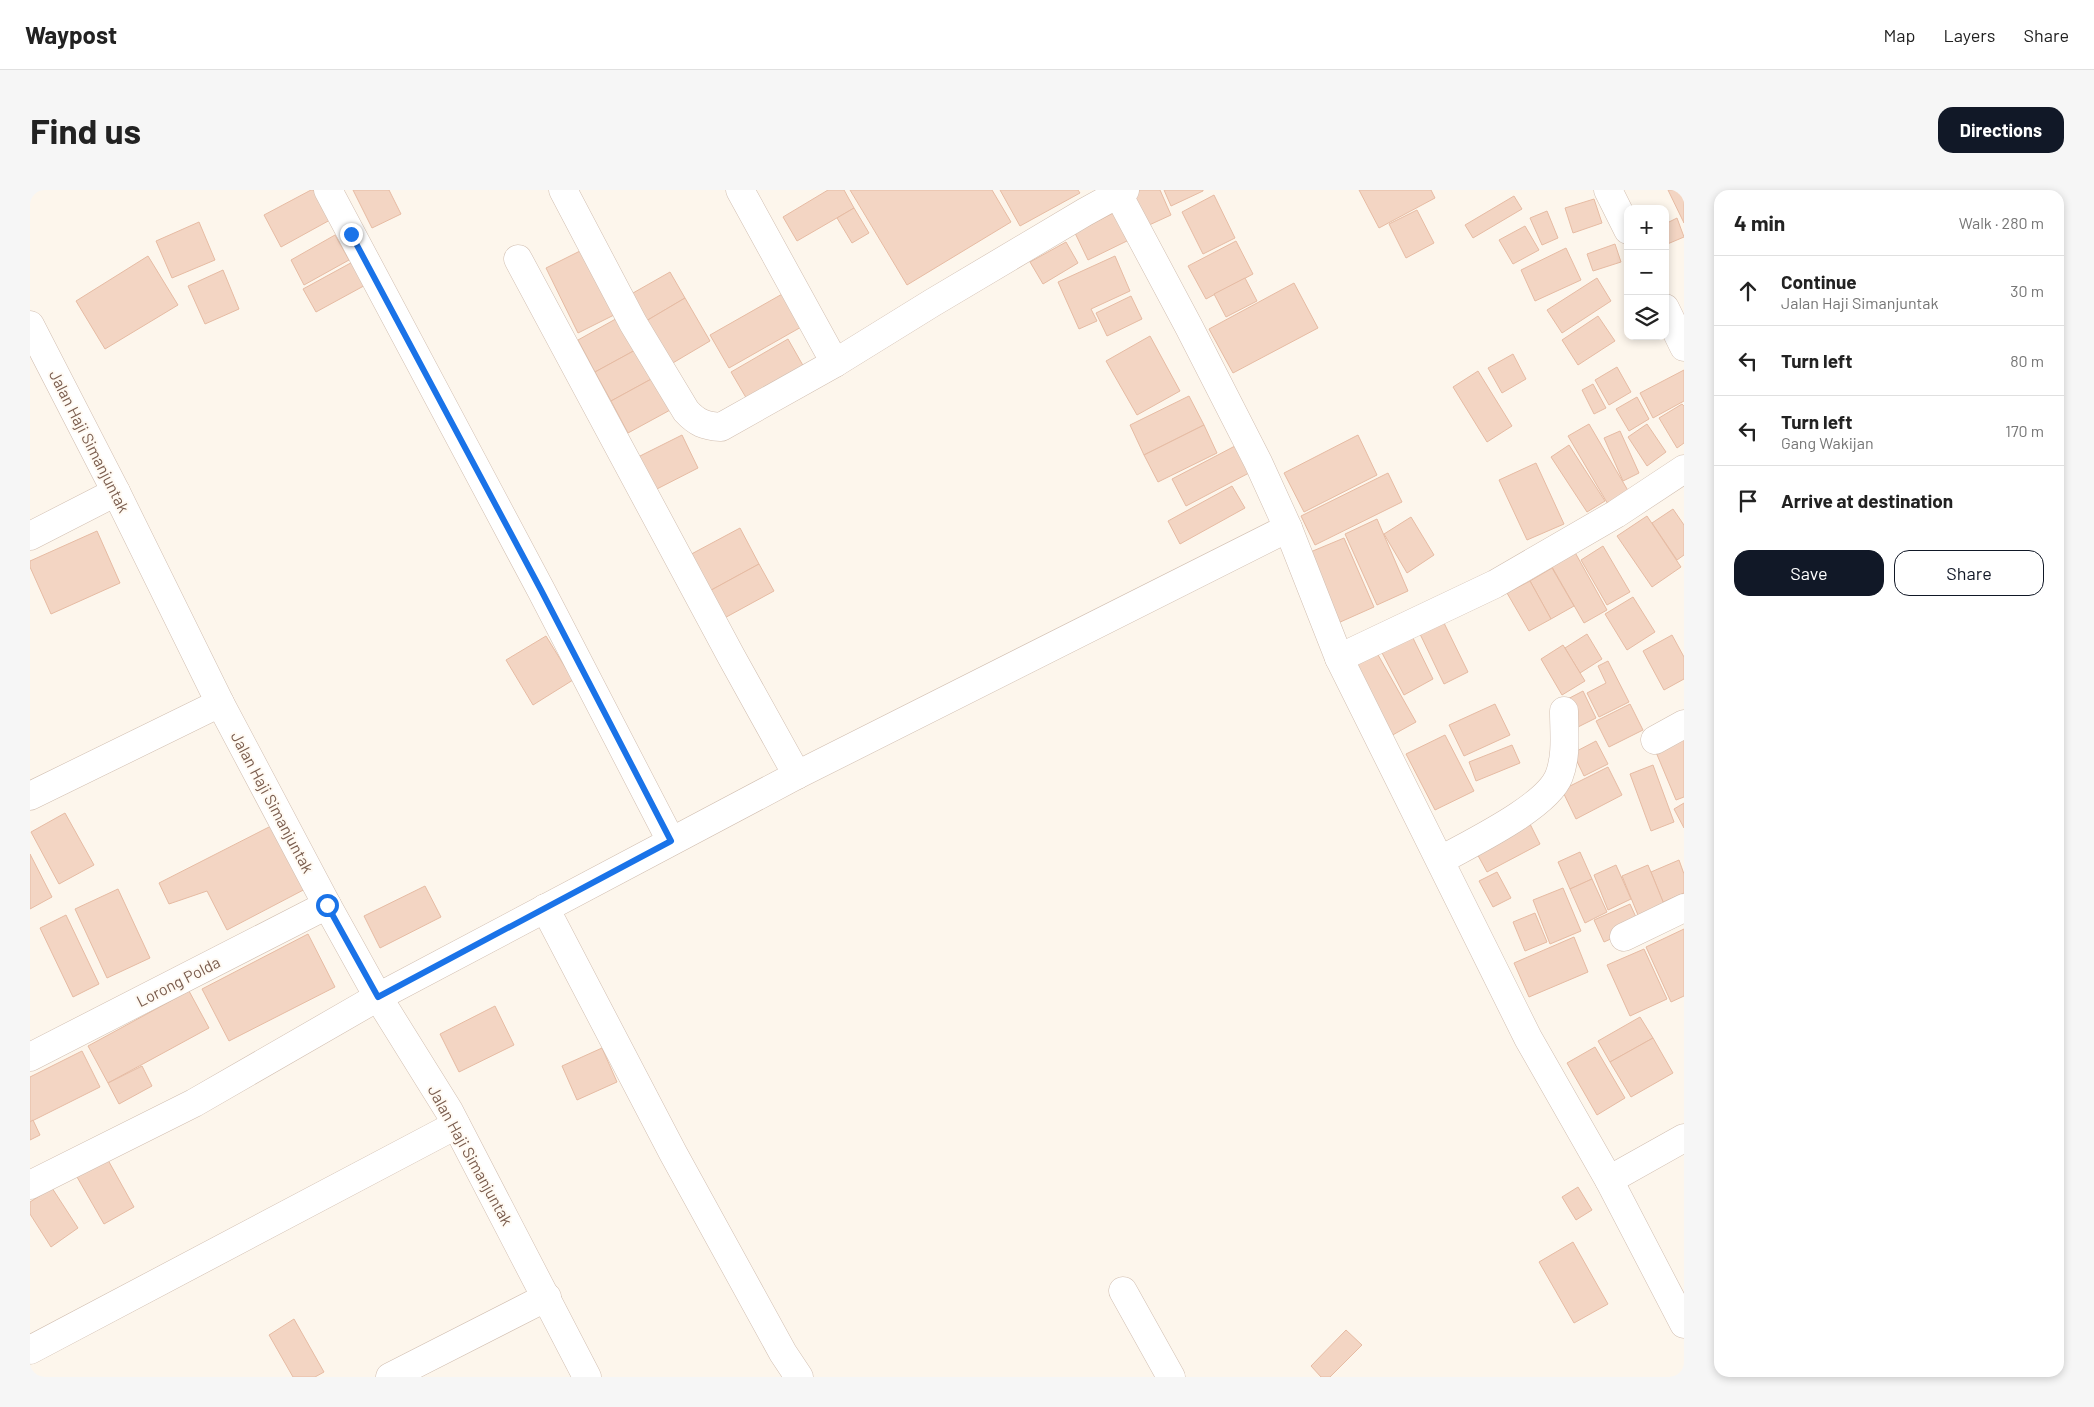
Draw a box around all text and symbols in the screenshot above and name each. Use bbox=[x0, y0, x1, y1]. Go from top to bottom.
text: Waypost bbox=[25, 20, 117, 49]
text: Map bbox=[1883, 24, 1915, 46]
text: Layers bbox=[1943, 24, 1996, 46]
text: Share bbox=[2024, 24, 2069, 46]
button: Directions bbox=[1938, 107, 2064, 153]
text: Find us bbox=[30, 109, 141, 151]
map controls bbox=[1624, 205, 1669, 340]
button: + bbox=[1624, 205, 1669, 250]
text: 4 min bbox=[1734, 210, 1785, 235]
text: Walk · 280 m bbox=[1959, 213, 2044, 232]
route end bbox=[340, 223, 363, 246]
button: − bbox=[1624, 250, 1669, 295]
text: Continue bbox=[1781, 270, 1857, 293]
icon: ahead bbox=[1734, 277, 1762, 305]
text: 30 m bbox=[2010, 281, 2044, 300]
text: Jalan Haji Simanjuntak bbox=[1781, 293, 1939, 312]
button: layers bbox=[1624, 295, 1669, 340]
icon: left bbox=[1734, 347, 1762, 375]
text: Turn left bbox=[1781, 349, 1852, 372]
text: 80 m bbox=[2010, 351, 2044, 370]
street label: Jalan Haji Simanjuntak bbox=[46, 367, 134, 515]
text: Turn left bbox=[1781, 410, 1852, 433]
icon: left bbox=[1734, 417, 1762, 445]
text: 170 m bbox=[2005, 421, 2044, 440]
text: Gang Wakijan bbox=[1781, 433, 1874, 452]
icon: arrive bbox=[1734, 487, 1762, 515]
text: Arrive at destination bbox=[1781, 489, 1953, 512]
button: Save bbox=[1734, 550, 1884, 596]
button: Share bbox=[1894, 550, 2044, 596]
street label: Jalan Haji Simanjuntak bbox=[228, 728, 318, 876]
route start bbox=[316, 894, 339, 917]
street label: Lorong Polda bbox=[133, 952, 223, 1010]
street label: Jalan Haji Simanjuntak bbox=[425, 1082, 517, 1228]

